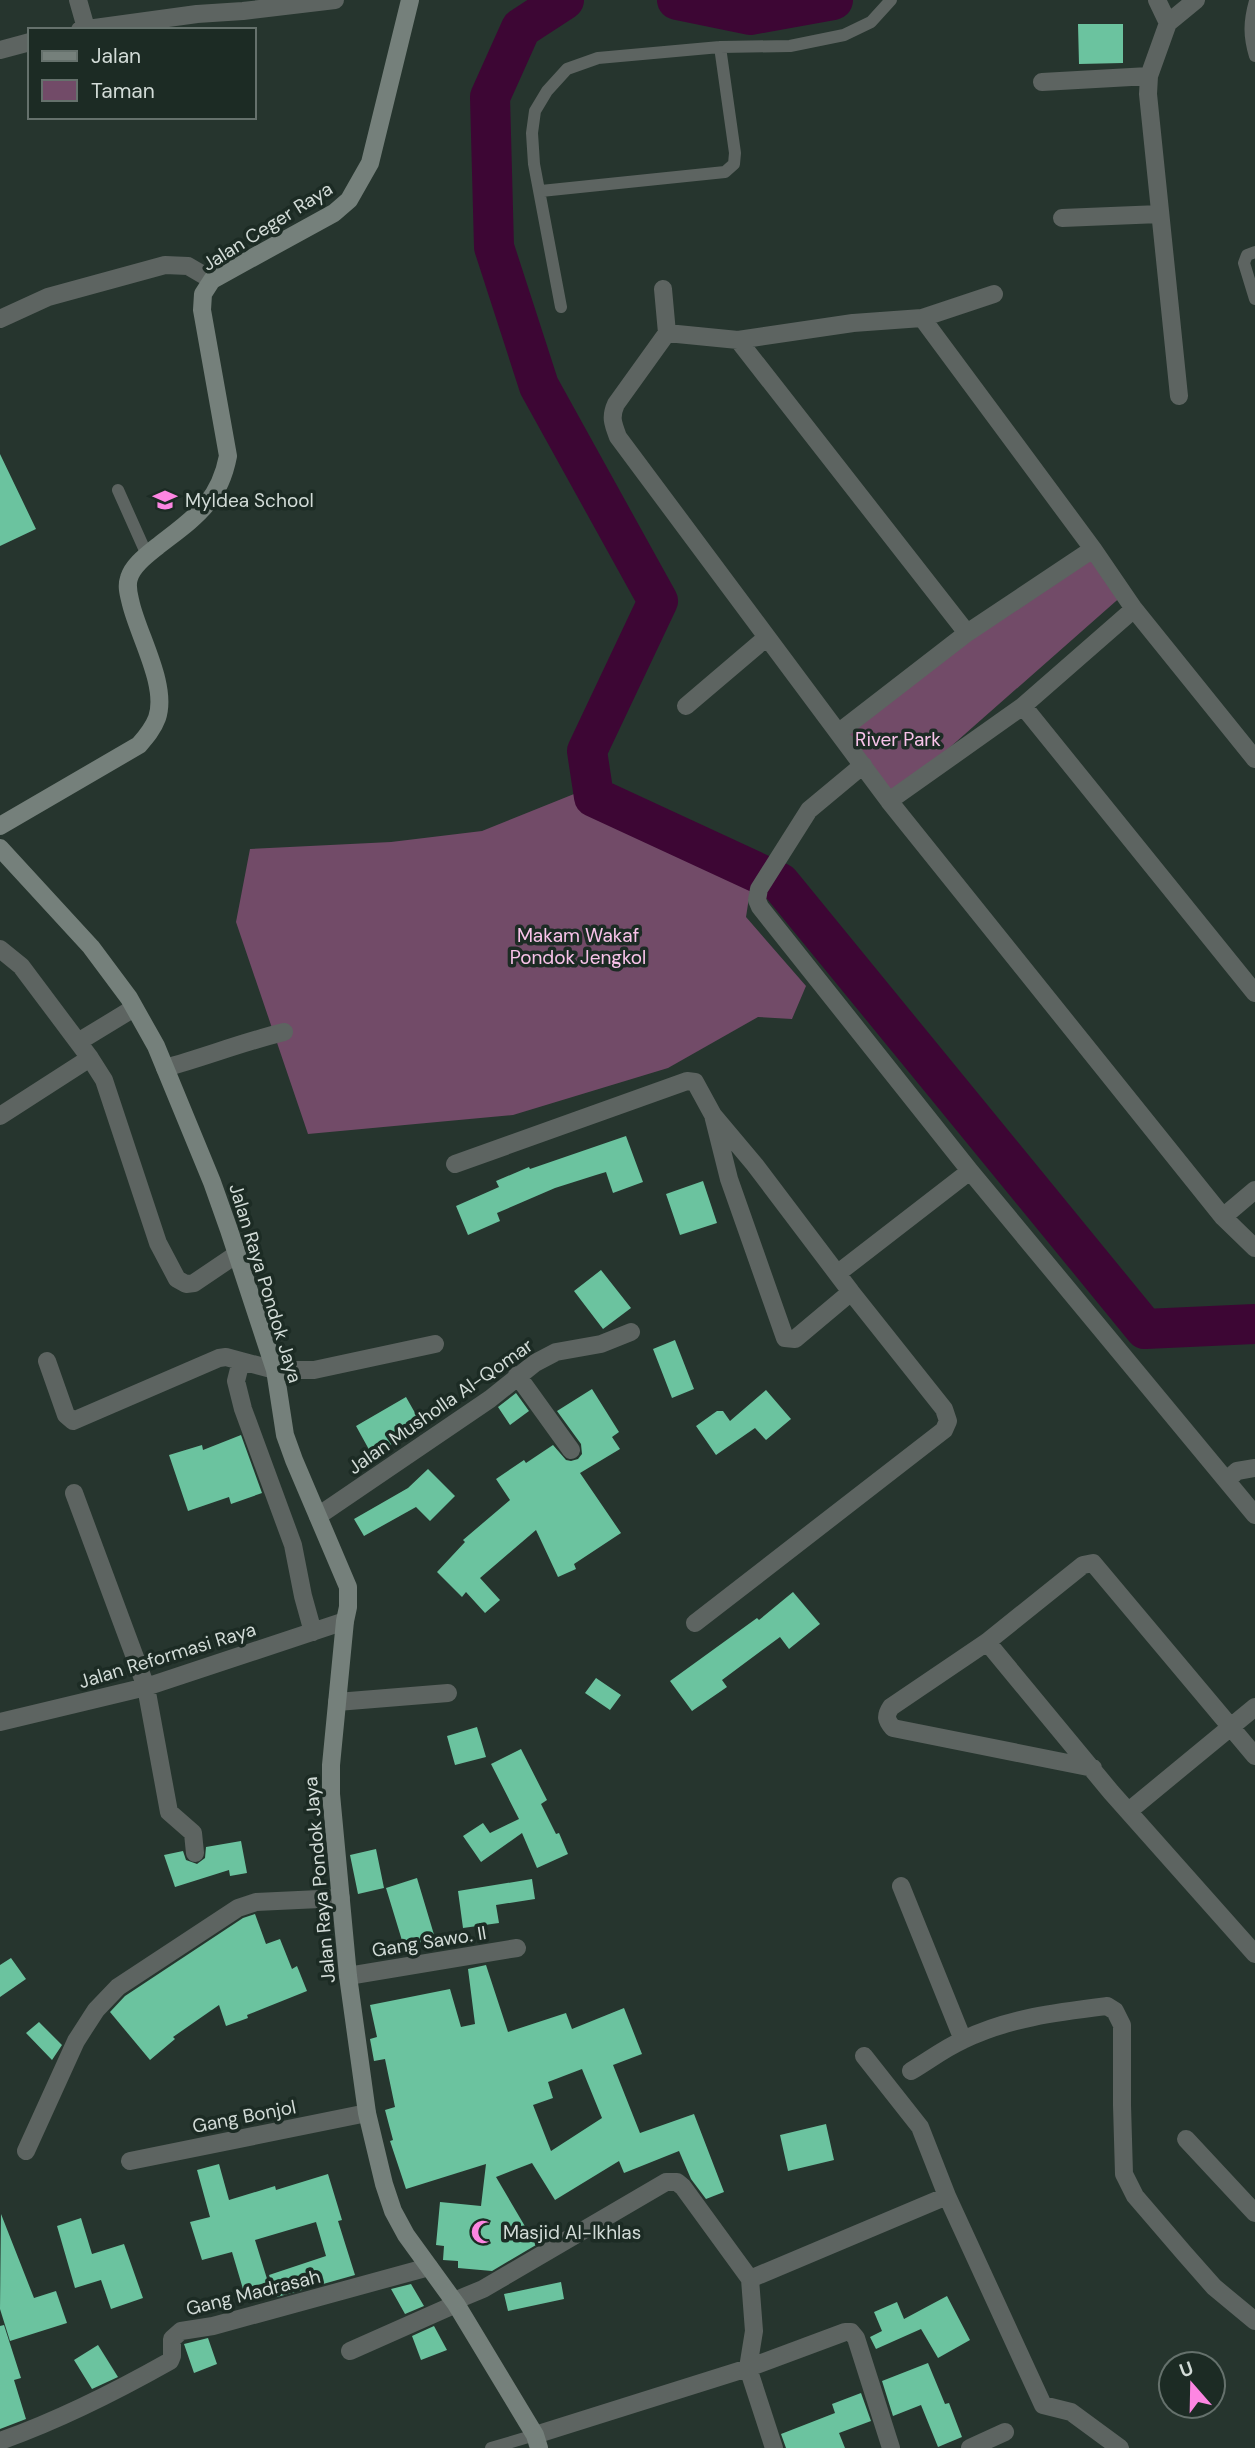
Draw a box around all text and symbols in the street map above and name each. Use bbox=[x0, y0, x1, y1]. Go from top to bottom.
legend bbox=[28, 28, 256, 119]
text: Jalan bbox=[91, 42, 141, 70]
text: Taman bbox=[91, 77, 155, 105]
street label: Jalan Ceger Raya bbox=[197, 176, 337, 277]
school or university icon: MyIdea School bbox=[151, 486, 179, 514]
place label: MyIdea School bbox=[185, 488, 314, 513]
park label: River Park bbox=[855, 727, 941, 752]
park label: Makam Wakaf Pondok Jengkol bbox=[510, 923, 646, 970]
street label: Jalan Raya Pondok Jaya bbox=[223, 1180, 308, 1386]
street label: Jalan Musholla Al-Qomar bbox=[343, 1333, 538, 1480]
street label: Jalan Reformasi Raya bbox=[75, 1617, 259, 1694]
street label: Jalan Raya Pondok Jaya bbox=[298, 1776, 341, 1984]
street label: Gang Sawo. II bbox=[370, 1920, 488, 1963]
street label: Gang Bonjol bbox=[190, 2094, 298, 2139]
mosque icon: Masjid Al-Ikhlas bbox=[469, 2218, 497, 2246]
place label: Masjid Al-Ikhlas bbox=[503, 2220, 641, 2245]
street label: Gang Madrasah bbox=[183, 2264, 323, 2321]
north arrow bbox=[1157, 2350, 1227, 2420]
text: U bbox=[1176, 2356, 1197, 2383]

